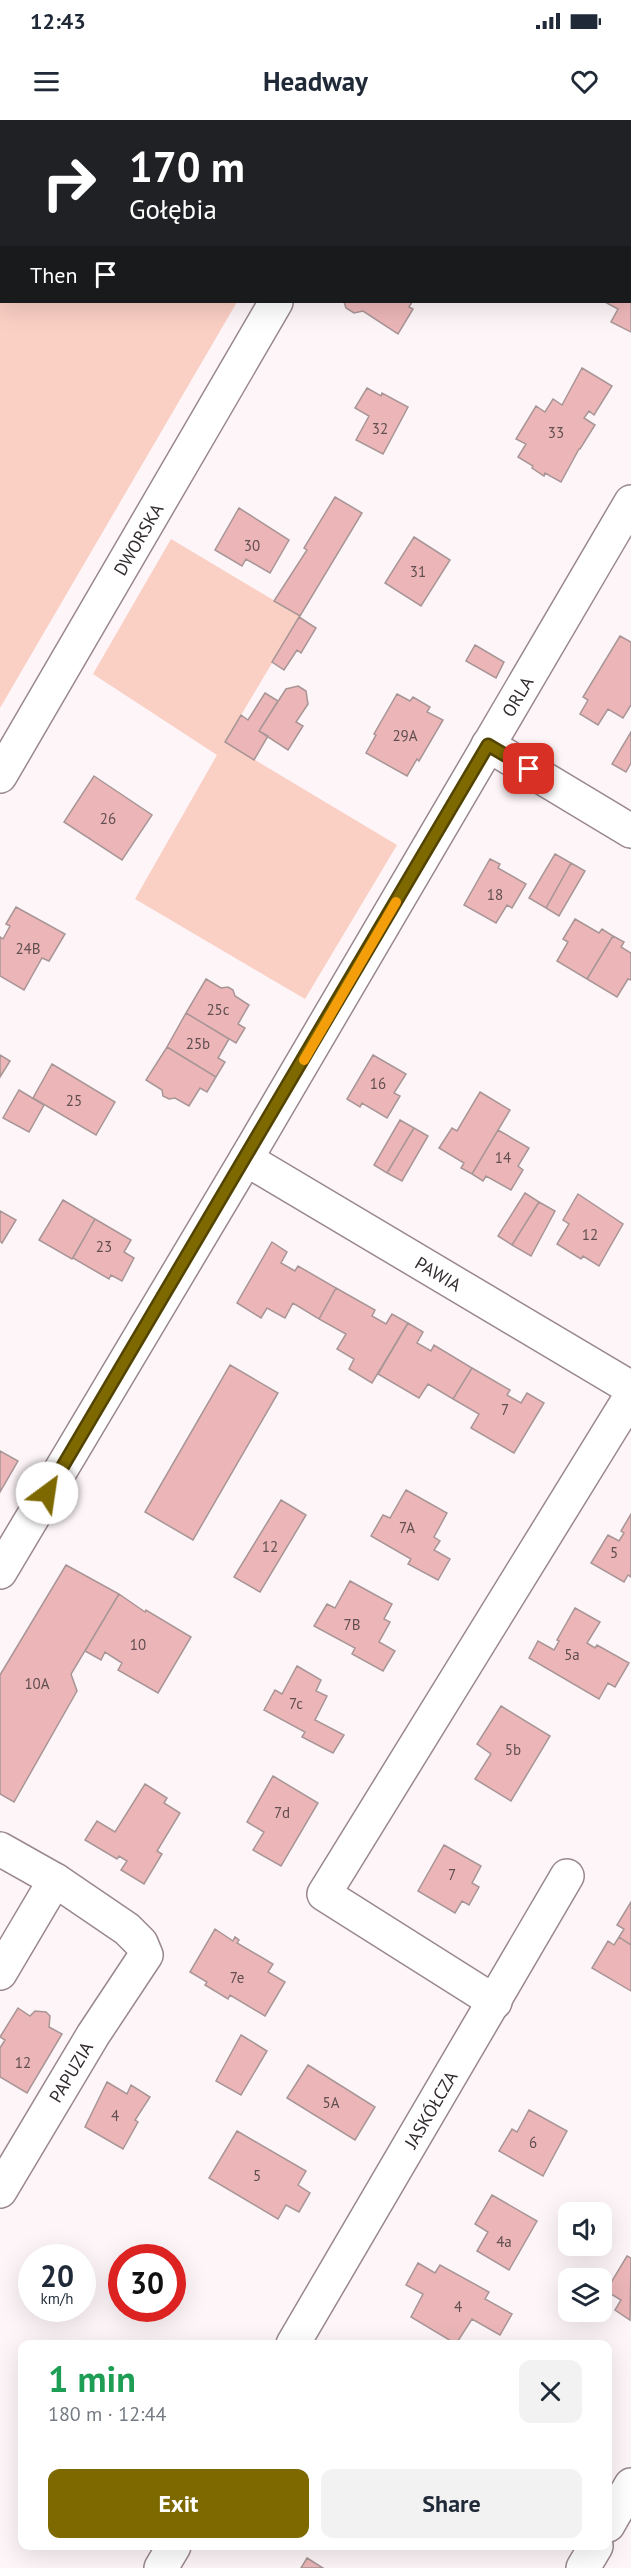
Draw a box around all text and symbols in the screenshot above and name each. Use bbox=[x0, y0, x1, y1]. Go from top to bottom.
text: 12:43 bbox=[30, 7, 86, 35]
text: Headway bbox=[263, 64, 368, 98]
icon: menu bbox=[30, 65, 63, 98]
icon: heart bbox=[568, 65, 601, 98]
text: 170 m bbox=[129, 139, 245, 194]
icon: right bbox=[30, 144, 108, 222]
text: Gołębia bbox=[129, 192, 217, 226]
icon: arrive bbox=[89, 258, 122, 291]
text: Then bbox=[30, 261, 77, 289]
house number: 32 bbox=[372, 419, 388, 438]
house number: 33 bbox=[548, 423, 564, 442]
street label: DWORSKA bbox=[108, 499, 168, 579]
house number: 30 bbox=[244, 536, 260, 555]
house number: 31 bbox=[410, 562, 426, 581]
street label: ORLA bbox=[496, 672, 538, 721]
house number: 29A bbox=[392, 726, 418, 745]
pin bbox=[503, 743, 554, 794]
icon: arrive bbox=[512, 752, 545, 785]
house number: 26 bbox=[100, 809, 116, 828]
house number: 18 bbox=[487, 885, 503, 904]
house number: 24B bbox=[15, 939, 41, 958]
house number: 25c bbox=[206, 1000, 230, 1019]
house number: 25b bbox=[186, 1034, 210, 1053]
house number: 16 bbox=[370, 1074, 386, 1093]
house number: 25 bbox=[66, 1091, 82, 1110]
house number: 14 bbox=[495, 1148, 511, 1167]
house number: 12 bbox=[582, 1225, 598, 1244]
house number: 23 bbox=[96, 1237, 112, 1256]
street label: PAWIA bbox=[411, 1251, 466, 1296]
house number: 7 bbox=[501, 1400, 509, 1419]
position arrow bbox=[15, 1461, 79, 1525]
house number: 7A bbox=[399, 1518, 415, 1537]
house number: 12 bbox=[262, 1537, 278, 1556]
house number: 5 bbox=[610, 1543, 618, 1562]
house number: 7B bbox=[344, 1615, 360, 1634]
house number: 10 bbox=[130, 1635, 146, 1654]
house number: 5a bbox=[564, 1645, 580, 1664]
house number: 10A bbox=[24, 1674, 50, 1693]
house number: 7c bbox=[289, 1694, 303, 1713]
house number: 5b bbox=[505, 1740, 521, 1759]
house number: 7d bbox=[274, 1803, 290, 1822]
house number: 7 bbox=[448, 1865, 456, 1884]
house number: 7e bbox=[230, 1968, 244, 1987]
street label: PAPUZIA bbox=[44, 2037, 98, 2107]
house number: 12 bbox=[15, 2053, 31, 2072]
street label: JASKÓŁCZA bbox=[398, 2066, 462, 2153]
house number: 5A bbox=[323, 2093, 340, 2112]
house number: 4 bbox=[111, 2106, 119, 2125]
house number: 6 bbox=[529, 2133, 537, 2152]
house number: 5 bbox=[253, 2166, 261, 2185]
map controls bbox=[558, 2202, 612, 2322]
button: sound bbox=[558, 2202, 612, 2256]
house number: 4a bbox=[496, 2232, 512, 2251]
speed limit sign: 30 bbox=[108, 2244, 186, 2322]
text: 20 bbox=[40, 2256, 74, 2295]
button: layers bbox=[558, 2268, 612, 2322]
text: km/h bbox=[41, 2289, 73, 2308]
house number: 4 bbox=[454, 2297, 462, 2316]
text: 1 min bbox=[48, 2355, 136, 2402]
button: close bbox=[519, 2360, 582, 2423]
text: 180 m · 12:44 bbox=[48, 2401, 166, 2427]
button: Exit bbox=[48, 2469, 309, 2538]
button: Share bbox=[321, 2469, 582, 2538]

